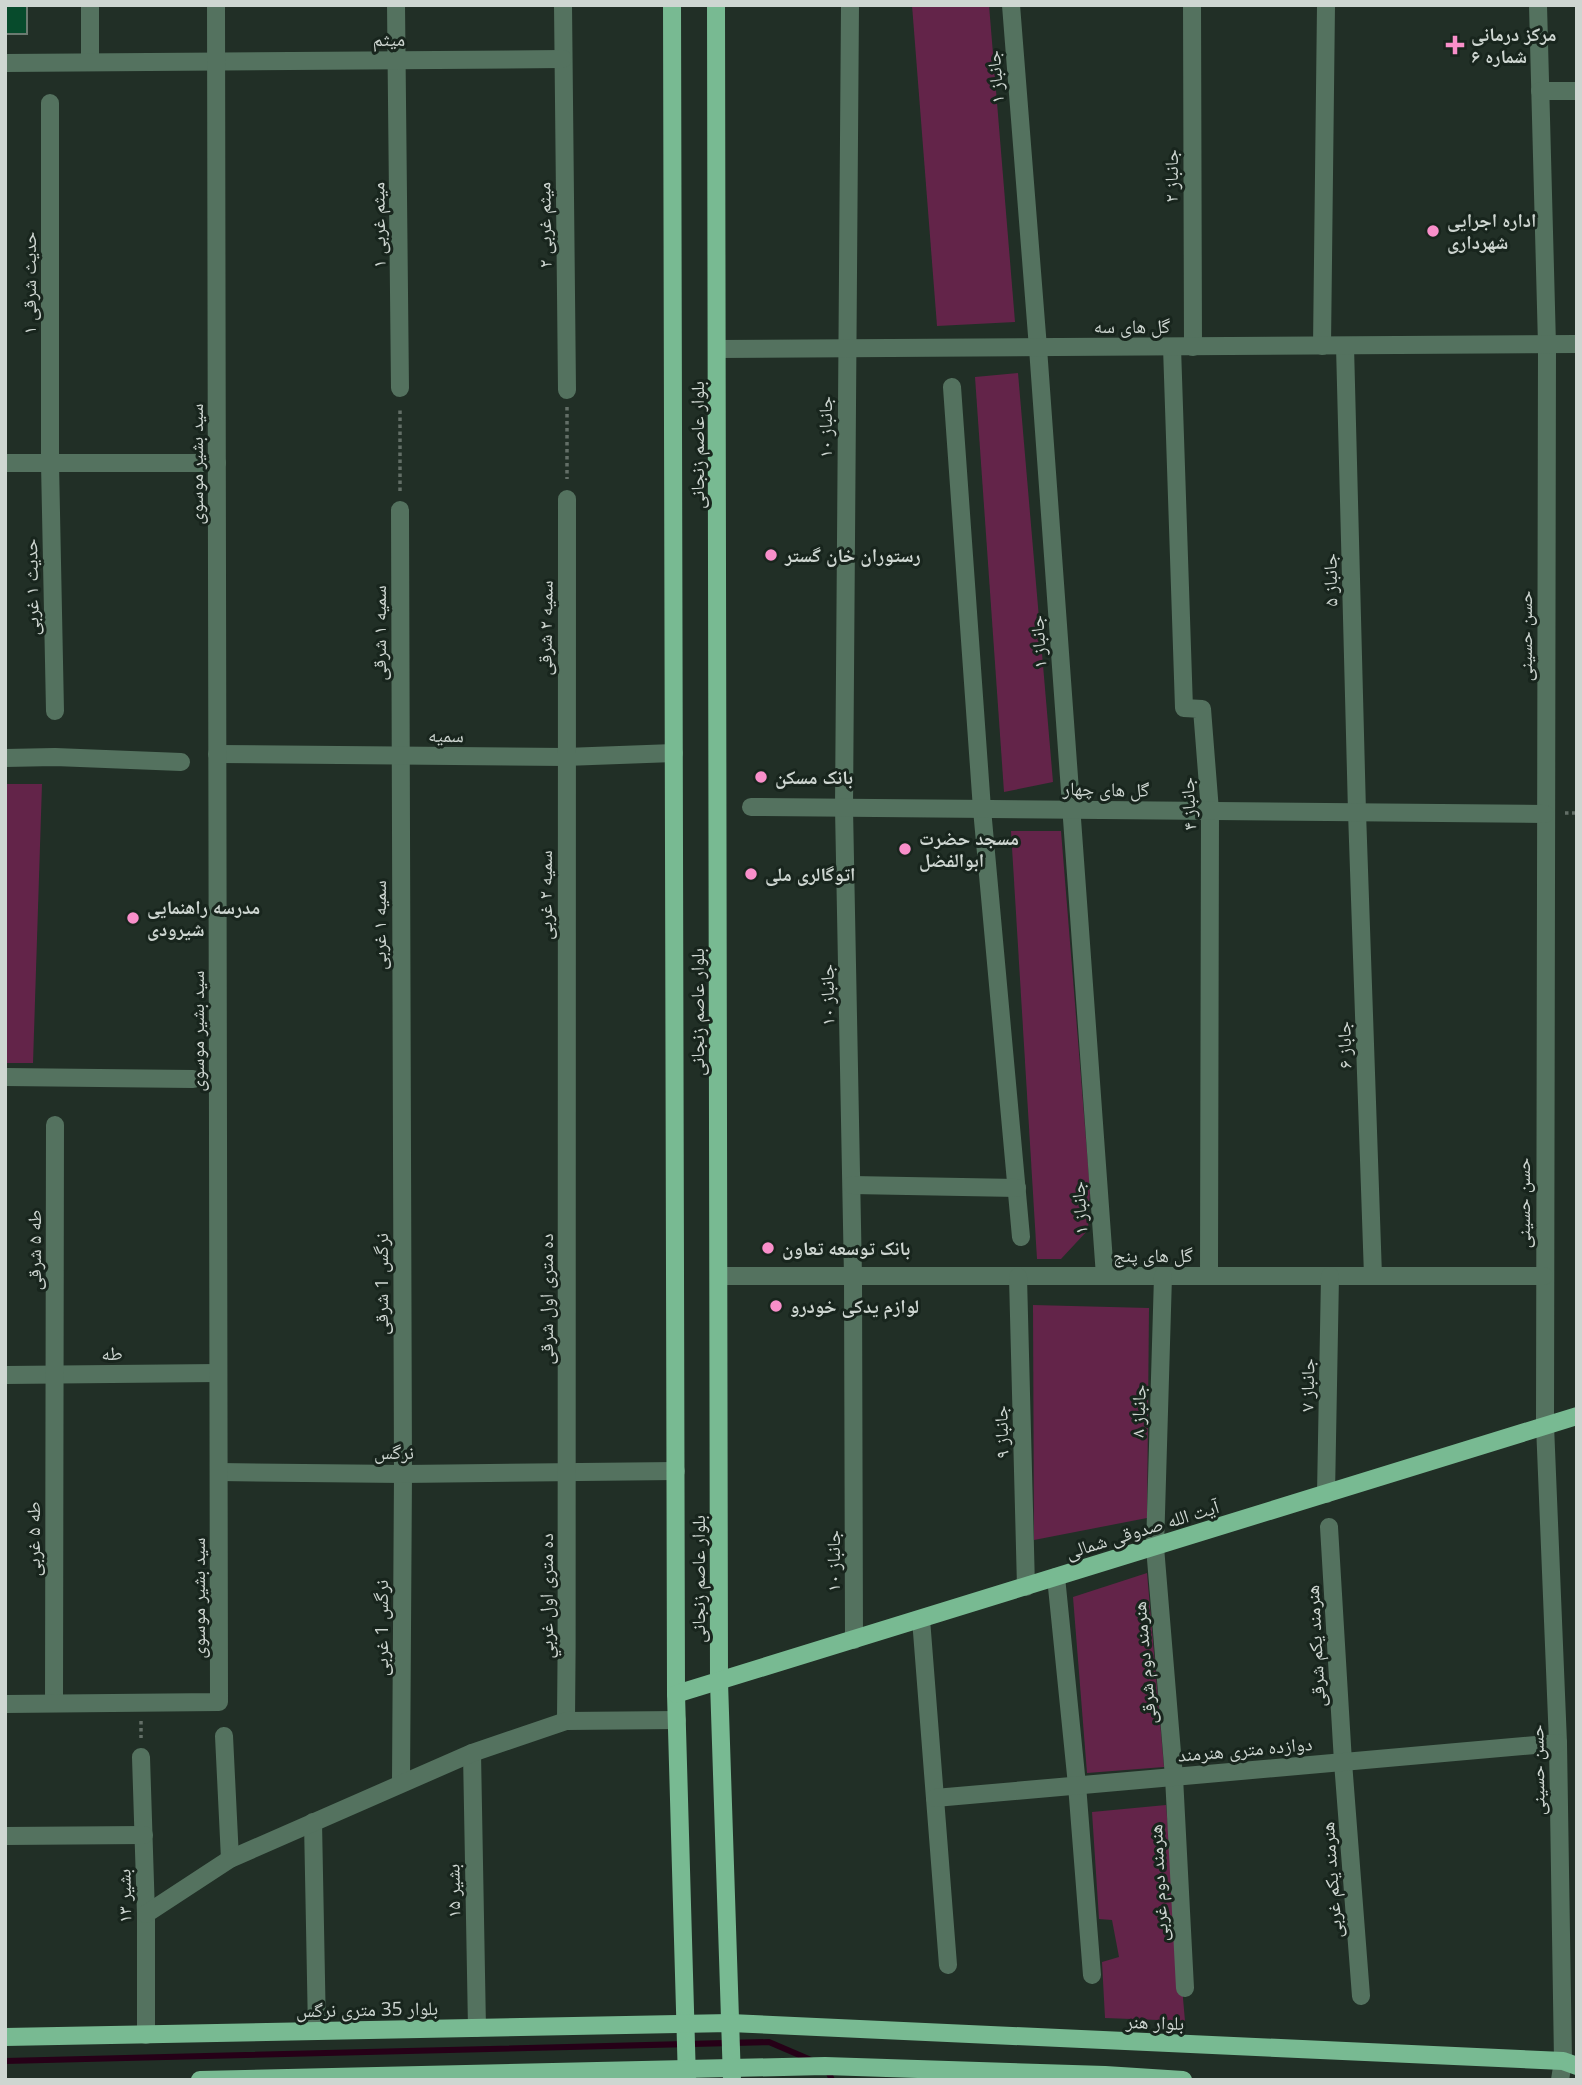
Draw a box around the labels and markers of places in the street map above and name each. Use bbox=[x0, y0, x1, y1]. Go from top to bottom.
place label: مرکز درمانی شماره ۶ bbox=[1471, 21, 1557, 69]
marker: مرکز درمانی شماره ۶ bbox=[1445, 35, 1465, 55]
place label: اداره اجرایی شهرداری bbox=[1447, 207, 1537, 255]
marker: اداره اجرایی شهرداری bbox=[1425, 223, 1441, 239]
place label: رستوران خان گستر bbox=[784, 542, 921, 568]
marker: رستوران خان گستر bbox=[763, 547, 779, 563]
place label: بانک مسکن bbox=[775, 764, 853, 790]
marker: بانک مسکن bbox=[753, 769, 769, 785]
place label: مسجد حضرت ابوالفضل bbox=[919, 825, 1019, 873]
marker: مسجد حضرت ابوالفضل bbox=[897, 841, 913, 857]
place label: اتوگالری ملی bbox=[765, 861, 855, 887]
marker: اتوگالری ملی bbox=[743, 866, 759, 882]
place label: مدرسه راهنمایی شیرودی bbox=[147, 894, 260, 942]
marker: مدرسه راهنمایی شیرودی bbox=[125, 910, 141, 926]
place label: بانک توسعه تعاون bbox=[782, 1235, 910, 1261]
marker: بانک توسعه تعاون bbox=[760, 1240, 776, 1256]
place label: لوازم یدکی خودرو bbox=[790, 1293, 919, 1320]
marker: لوازم یدکی خودرو bbox=[768, 1298, 784, 1314]

